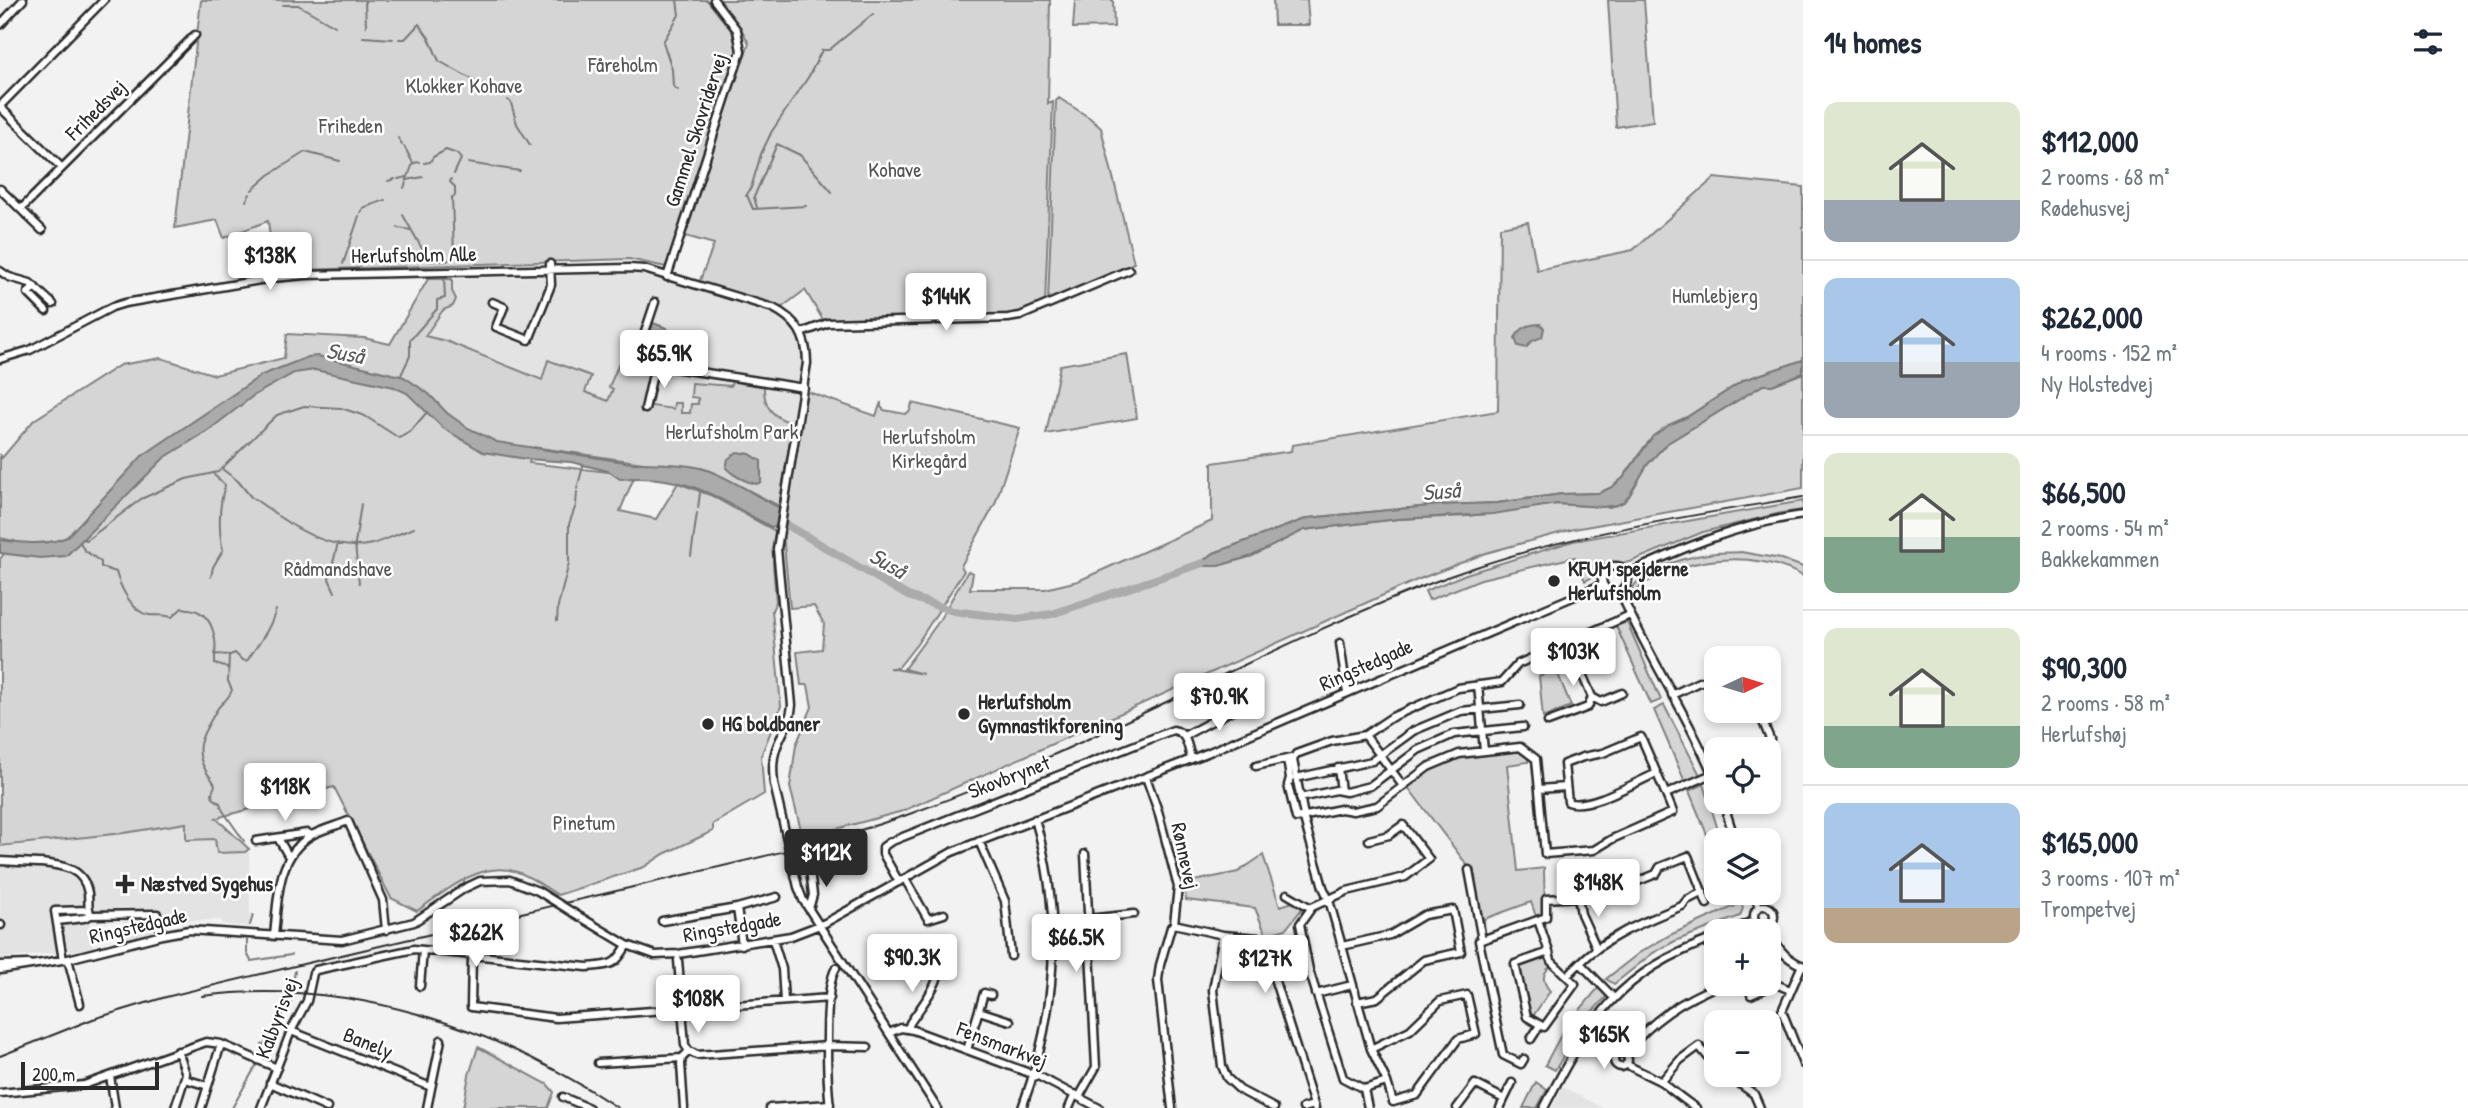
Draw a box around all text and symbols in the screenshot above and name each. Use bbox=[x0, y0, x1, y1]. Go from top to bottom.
text: 14 homes bbox=[1824, 22, 1922, 62]
icon: filters bbox=[2409, 23, 2447, 61]
street label: Gammel Skovridervej bbox=[657, 49, 734, 210]
park label: Fåreholm bbox=[587, 50, 658, 79]
park label: Klokker Kohave bbox=[406, 71, 523, 100]
street label: Frihedsvej bbox=[58, 73, 133, 147]
park label: Friheden bbox=[318, 111, 383, 140]
text: $112,000 bbox=[2041, 121, 2138, 161]
icon: home bbox=[1880, 130, 1964, 214]
park label: Kohave bbox=[868, 155, 922, 184]
text: 2 rooms · 68 m² bbox=[2041, 161, 2169, 192]
text: Rødehusvej bbox=[2041, 192, 2131, 223]
pin: $138K bbox=[221, 232, 319, 292]
text: $138K bbox=[244, 239, 296, 270]
street label: Herlufsholm Alle bbox=[351, 239, 477, 270]
pin: $144K bbox=[897, 274, 995, 333]
text: $144K bbox=[921, 280, 971, 311]
park label: Humlebjerg bbox=[1672, 281, 1758, 310]
text: $262,000 bbox=[2041, 297, 2143, 337]
icon: home bbox=[1880, 306, 1964, 390]
pin: $65.9K bbox=[607, 330, 721, 390]
water label: Suså bbox=[324, 334, 368, 371]
text: $65.9K bbox=[636, 337, 692, 368]
text: 4 rooms · 152 m² bbox=[2041, 337, 2177, 368]
text: Ny Holstedvej bbox=[2041, 368, 2153, 399]
park label: Herlufsholm Park bbox=[666, 417, 799, 446]
park label: Herlufsholm Kirkegård bbox=[882, 422, 976, 475]
text: $66,500 bbox=[2041, 472, 2126, 512]
water label: Suså bbox=[1421, 473, 1463, 508]
icon: home bbox=[1880, 481, 1964, 565]
text: 2 rooms · 54 m² bbox=[2041, 512, 2169, 543]
water label: Suså bbox=[864, 540, 914, 586]
text: Bakkekammen bbox=[2041, 543, 2159, 574]
park label: Rådmandshave bbox=[284, 554, 392, 583]
place label: KFUM spejderne Herlufsholm bbox=[1568, 554, 1689, 607]
marker: KFUM spejderne Herlufsholm bbox=[1546, 573, 1562, 589]
pin: $103K bbox=[1524, 628, 1622, 688]
street label: Ringstedgade bbox=[1315, 631, 1417, 698]
text: $103K bbox=[1547, 635, 1599, 666]
north arrow bbox=[1704, 646, 1782, 723]
map controls bbox=[1704, 646, 1781, 1087]
text: $90,300 bbox=[2041, 647, 2127, 687]
icon: home bbox=[1880, 656, 1964, 740]
pin: $70.9K bbox=[1162, 674, 1276, 733]
text: $70.9K bbox=[1190, 680, 1248, 711]
place label: Herlufsholm Gymnastikforening bbox=[978, 687, 1123, 741]
text: 2 rooms · 58 m² bbox=[2041, 687, 2170, 718]
marker: Herlufsholm Gymnastikforening bbox=[956, 706, 972, 722]
place label: HG boldbaner bbox=[722, 709, 821, 738]
marker: HG boldbaner bbox=[700, 716, 716, 732]
text: Herlufshøj bbox=[2041, 718, 2127, 749]
button: locate bbox=[1704, 737, 1781, 814]
street label: Skovbrynet bbox=[964, 747, 1055, 805]
pin: $118K bbox=[236, 764, 334, 823]
text: $118K bbox=[260, 770, 310, 801]
park label: Pinetum bbox=[553, 808, 615, 837]
street label: Rønnevej bbox=[1164, 820, 1207, 892]
text: $165,000 bbox=[2041, 822, 2138, 862]
button: layers bbox=[1704, 828, 1781, 905]
pin: $112K bbox=[777, 830, 875, 889]
icon: home bbox=[1880, 831, 1964, 915]
text: $112K bbox=[800, 836, 852, 867]
pin: $148K bbox=[1549, 860, 1647, 919]
text: 3 rooms · 107 m² bbox=[2041, 862, 2180, 893]
text: $148K bbox=[1573, 866, 1623, 897]
place label: Næstved Sygehus bbox=[141, 869, 273, 899]
marker: Næstved Sygehus bbox=[115, 874, 135, 894]
text: Trompetvej bbox=[2041, 893, 2136, 924]
street label: Ringstedgade bbox=[86, 900, 189, 951]
street label: Ringstedgade bbox=[681, 904, 783, 949]
pin: $262K bbox=[427, 909, 525, 969]
pin: $66.5K bbox=[1019, 914, 1133, 974]
text: $262K bbox=[449, 916, 503, 947]
button: + bbox=[1704, 919, 1781, 996]
text: $66.5K bbox=[1048, 921, 1104, 952]
pin: $90.3K bbox=[855, 934, 969, 994]
pin: $127K bbox=[1216, 936, 1314, 995]
text: $90.3K bbox=[883, 941, 941, 972]
text: $127K bbox=[1238, 942, 1292, 973]
street label: Kalbyrisvej bbox=[248, 973, 305, 1063]
pin: $108K bbox=[649, 976, 747, 1035]
text: $108K bbox=[672, 982, 724, 1013]
button: − bbox=[1704, 1010, 1781, 1087]
pin: $165K bbox=[1555, 1012, 1653, 1071]
street label: Fensmarkvej bbox=[952, 1014, 1052, 1075]
text: $165K bbox=[1579, 1018, 1629, 1049]
street label: Banely bbox=[339, 1020, 397, 1066]
scale bar bbox=[21, 1059, 159, 1091]
text: 200 m bbox=[32, 1061, 75, 1087]

